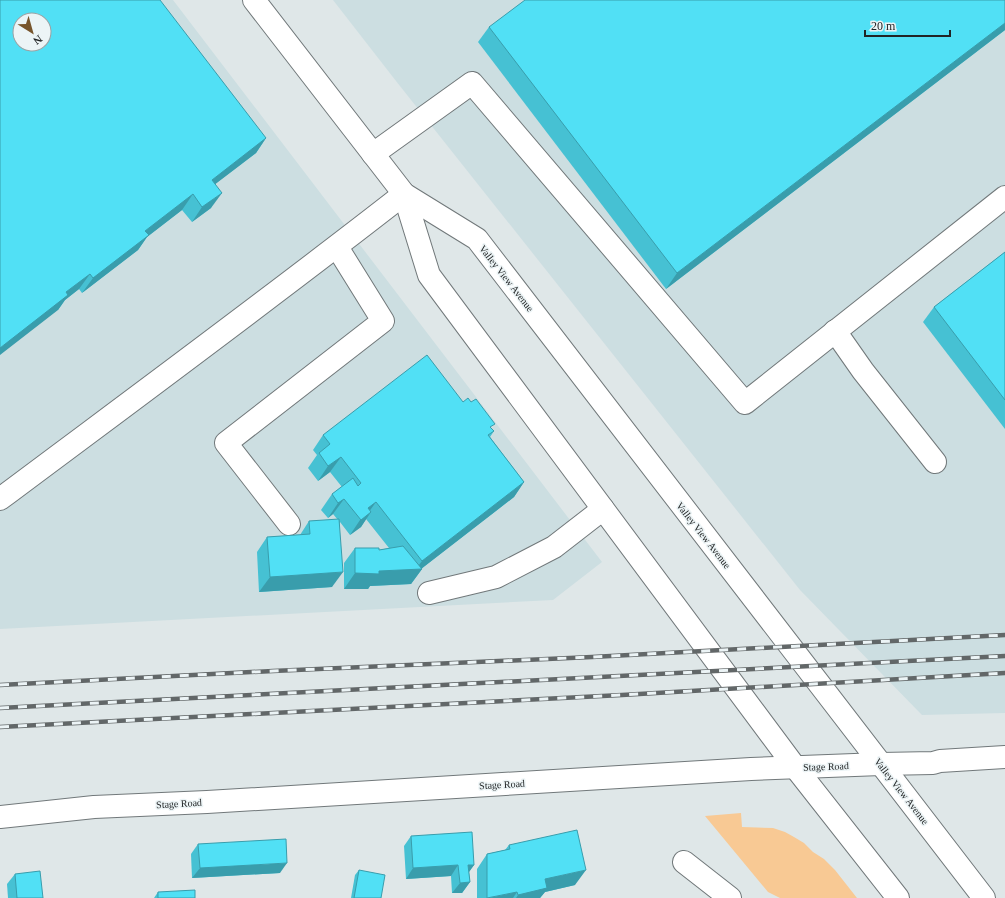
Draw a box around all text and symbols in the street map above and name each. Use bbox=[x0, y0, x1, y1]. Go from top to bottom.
north arrow bbox=[12, 12, 52, 52]
scale bar bbox=[865, 12, 950, 38]
text: 20 m bbox=[871, 19, 896, 33]
text: N bbox=[31, 33, 45, 47]
street label: Valley View Avenue bbox=[477, 243, 536, 314]
street label: Valley View Avenue bbox=[674, 500, 733, 571]
street label: Valley View Avenue bbox=[872, 756, 931, 827]
street label: Stage Road bbox=[803, 760, 849, 773]
street label: Stage Road bbox=[479, 778, 525, 791]
street label: Stage Road bbox=[156, 797, 202, 810]

